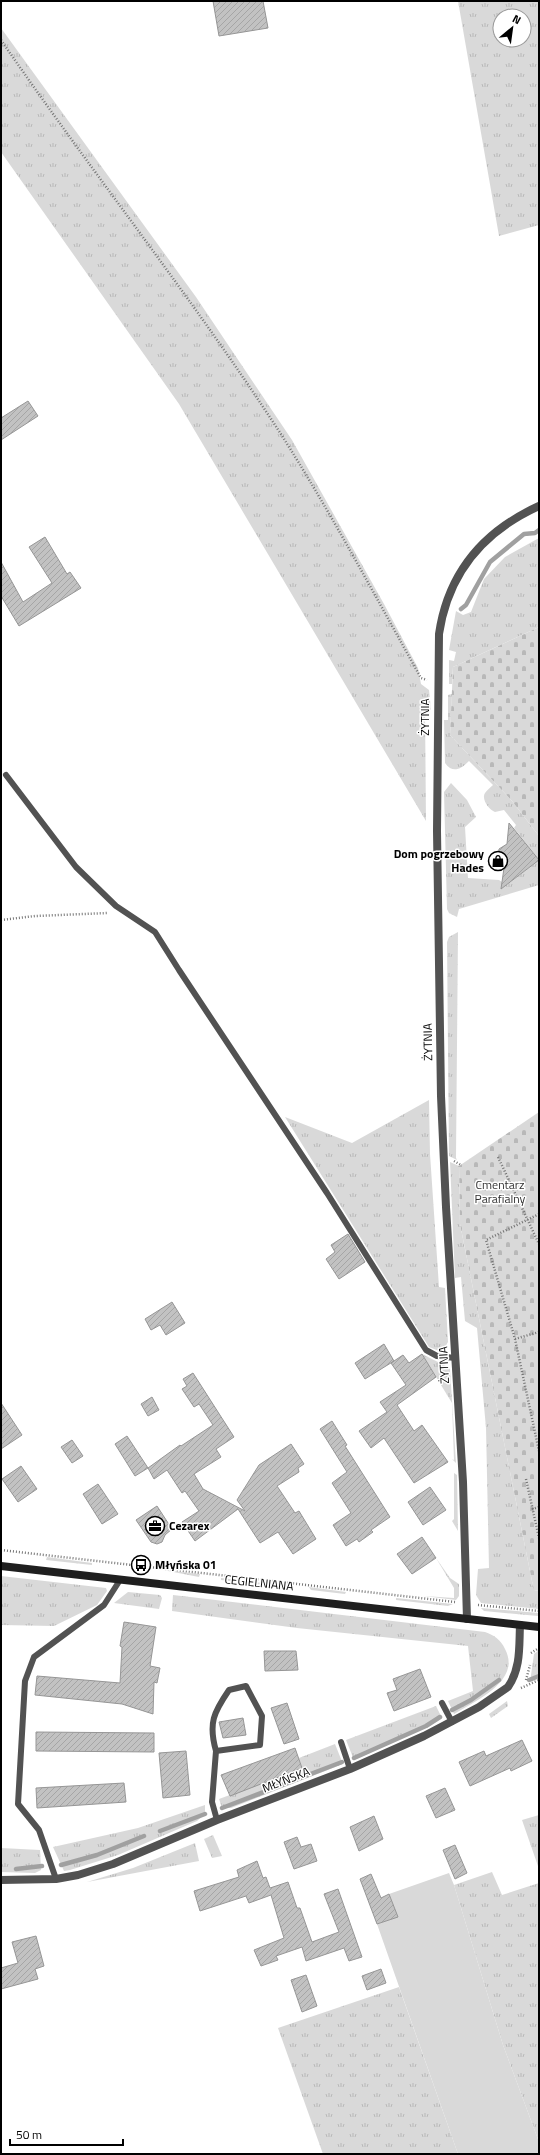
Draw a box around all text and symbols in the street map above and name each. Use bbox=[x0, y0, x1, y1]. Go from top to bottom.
north arrow bbox=[492, 8, 532, 48]
text: N bbox=[510, 10, 524, 28]
street label: ŻYTNIA bbox=[415, 698, 434, 736]
place label: Dom pogrzebowy Hades bbox=[394, 844, 484, 877]
shop icon: Dom pogrzebowy Hades bbox=[487, 850, 509, 872]
street label: ŻYTNIA bbox=[418, 1023, 437, 1061]
park label: Cmentarz Parafialny bbox=[475, 1175, 526, 1208]
street label: ŻYTNIA bbox=[433, 1346, 454, 1384]
office icon: Cezarex bbox=[144, 1515, 166, 1537]
place label: Cezarex bbox=[169, 1516, 210, 1535]
bus stop icon: Młyńska 01 bbox=[130, 1554, 152, 1576]
place label: Młyńska 01 bbox=[155, 1555, 217, 1574]
street label: CEGIELNIANA bbox=[224, 1569, 294, 1596]
street label: MŁYŃSKA bbox=[259, 1762, 313, 1797]
scale bar bbox=[10, 2121, 123, 2147]
text: 50 m bbox=[16, 2125, 42, 2144]

